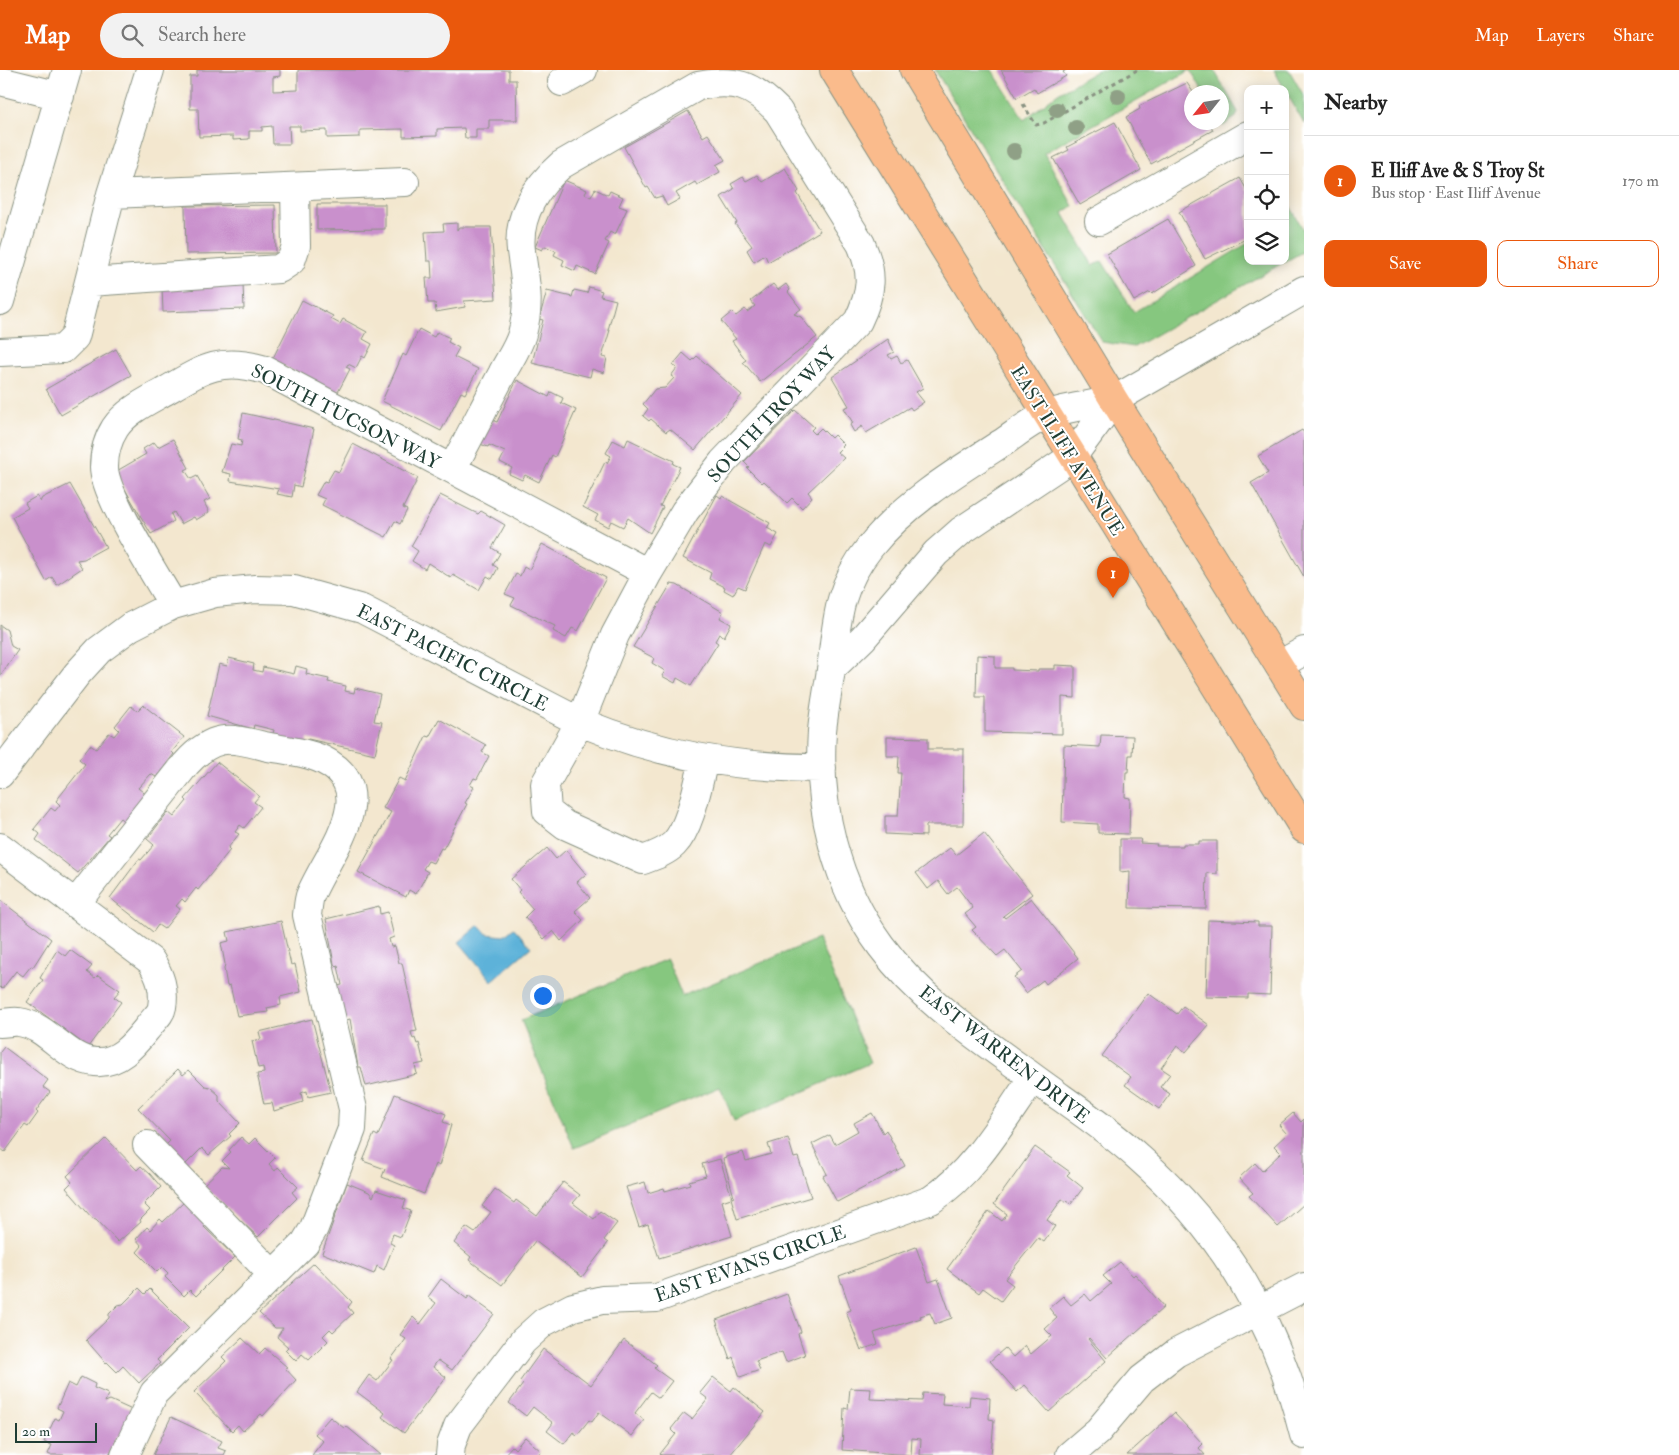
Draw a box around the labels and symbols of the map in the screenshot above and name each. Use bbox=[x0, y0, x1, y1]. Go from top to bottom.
north arrow bbox=[1184, 85, 1229, 130]
street label: SOUTH TROY WAY bbox=[702, 341, 842, 488]
street label: SOUTH TUCSON WAY bbox=[247, 359, 445, 475]
street label: EAST ILIFF AVENUE bbox=[1005, 361, 1129, 540]
pin: 1 bbox=[1097, 557, 1129, 598]
street label: EAST PACIFIC CIRCLE bbox=[353, 599, 553, 717]
street label: EAST WARREN DRIVE bbox=[914, 981, 1095, 1129]
your location bbox=[530, 983, 556, 1009]
street label: EAST EVANS CIRCLE bbox=[652, 1220, 849, 1308]
scale bar bbox=[15, 1420, 98, 1443]

